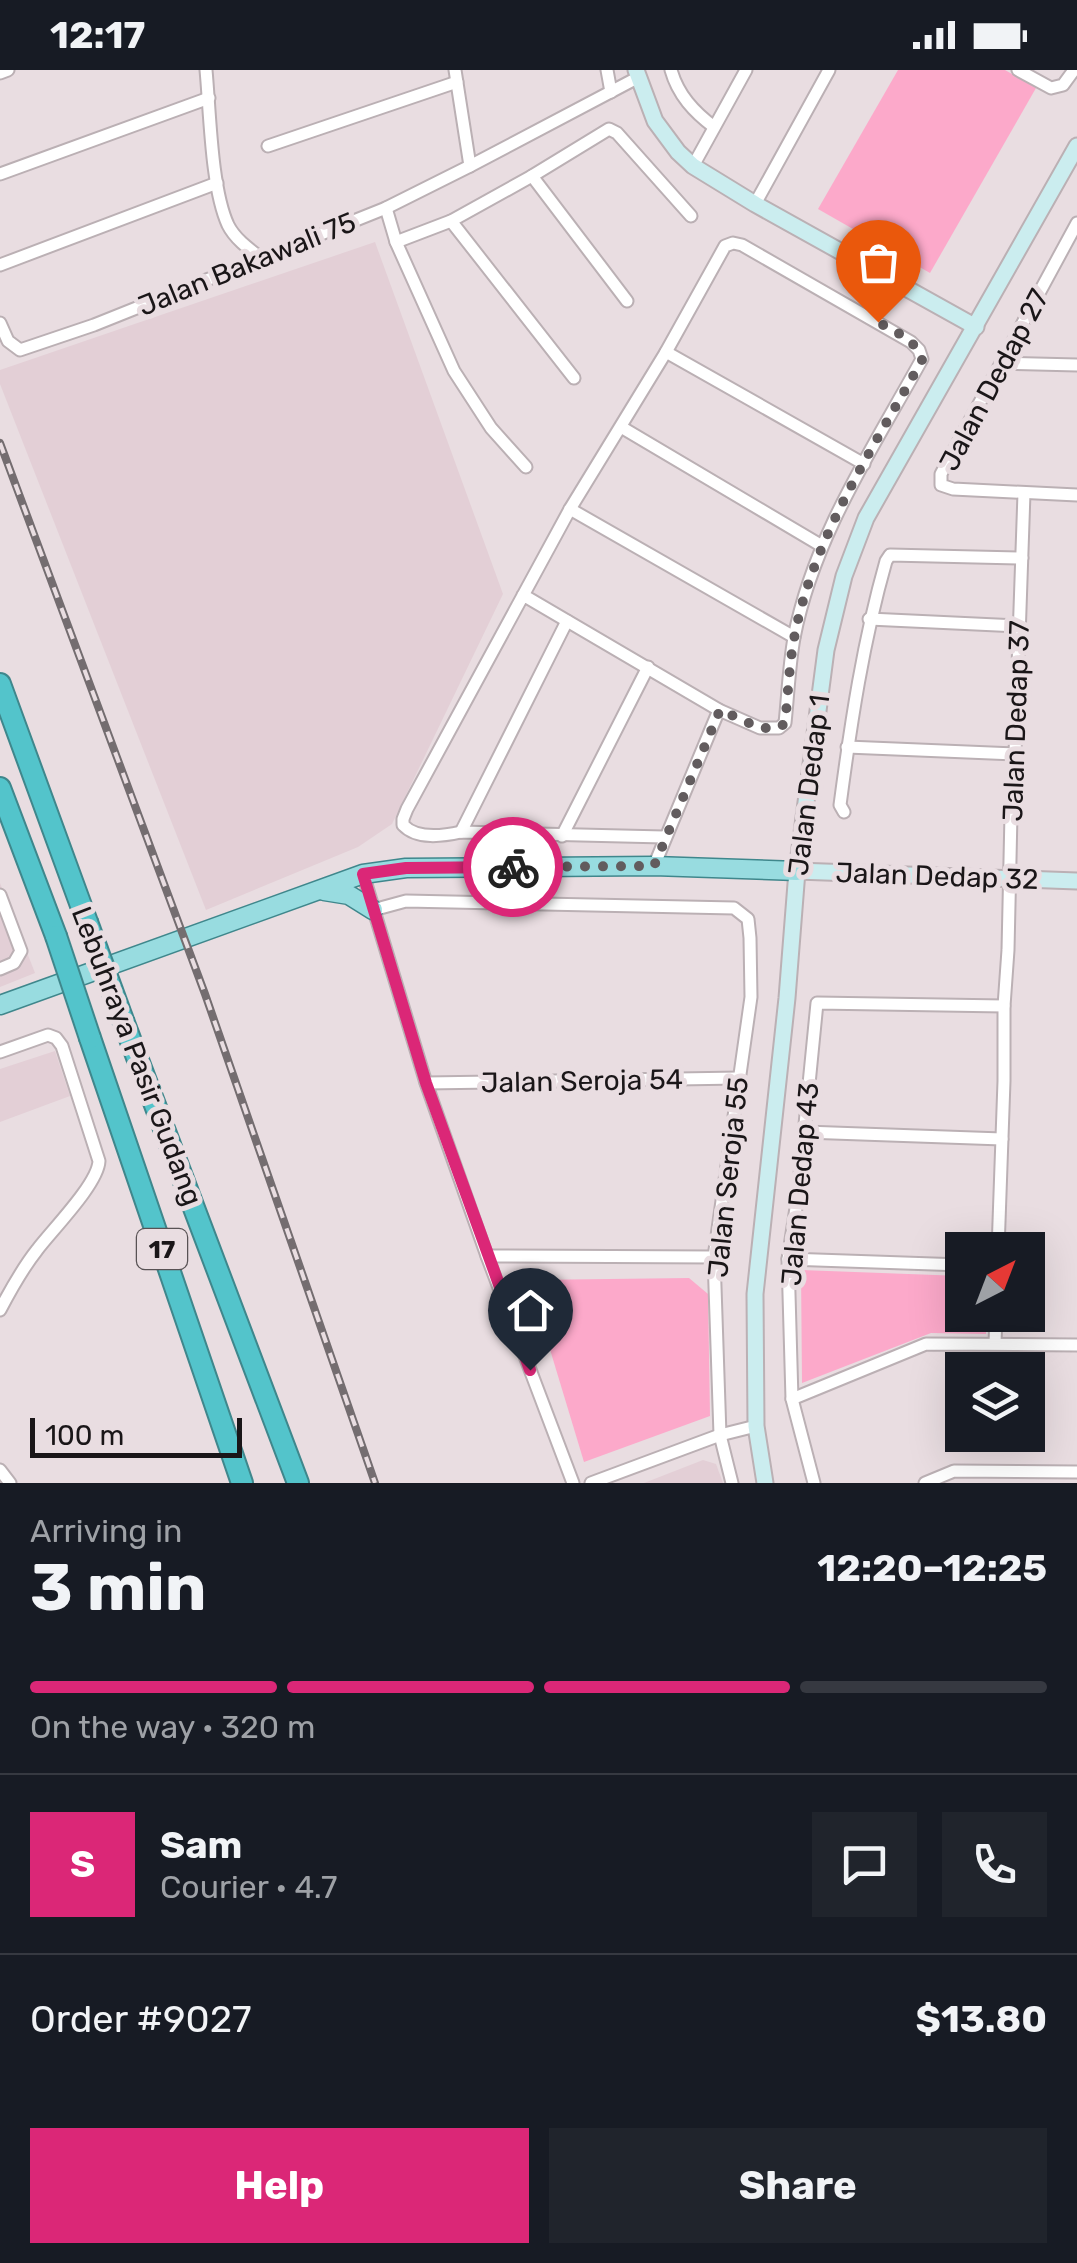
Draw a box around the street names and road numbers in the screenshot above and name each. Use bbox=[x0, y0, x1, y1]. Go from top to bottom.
street label: Jalan Bakawali 75 bbox=[133, 205, 361, 323]
street label: Jalan Dedap 27 bbox=[932, 284, 1056, 476]
street label: Jalan Dedap 37 bbox=[996, 620, 1036, 822]
street label: Jalan Dedap 1 bbox=[782, 693, 836, 877]
street label: Jalan Dedap 32 bbox=[835, 856, 1039, 896]
street label: Lebuhraya Pasir Gudang bbox=[65, 902, 209, 1210]
street label: Jalan Seroja 54 bbox=[481, 1063, 683, 1099]
street label: Jalan Seroja 55 bbox=[701, 1075, 755, 1279]
street label: Jalan Dedap 43 bbox=[775, 1081, 825, 1287]
road number: 17 bbox=[137, 1229, 187, 1269]

